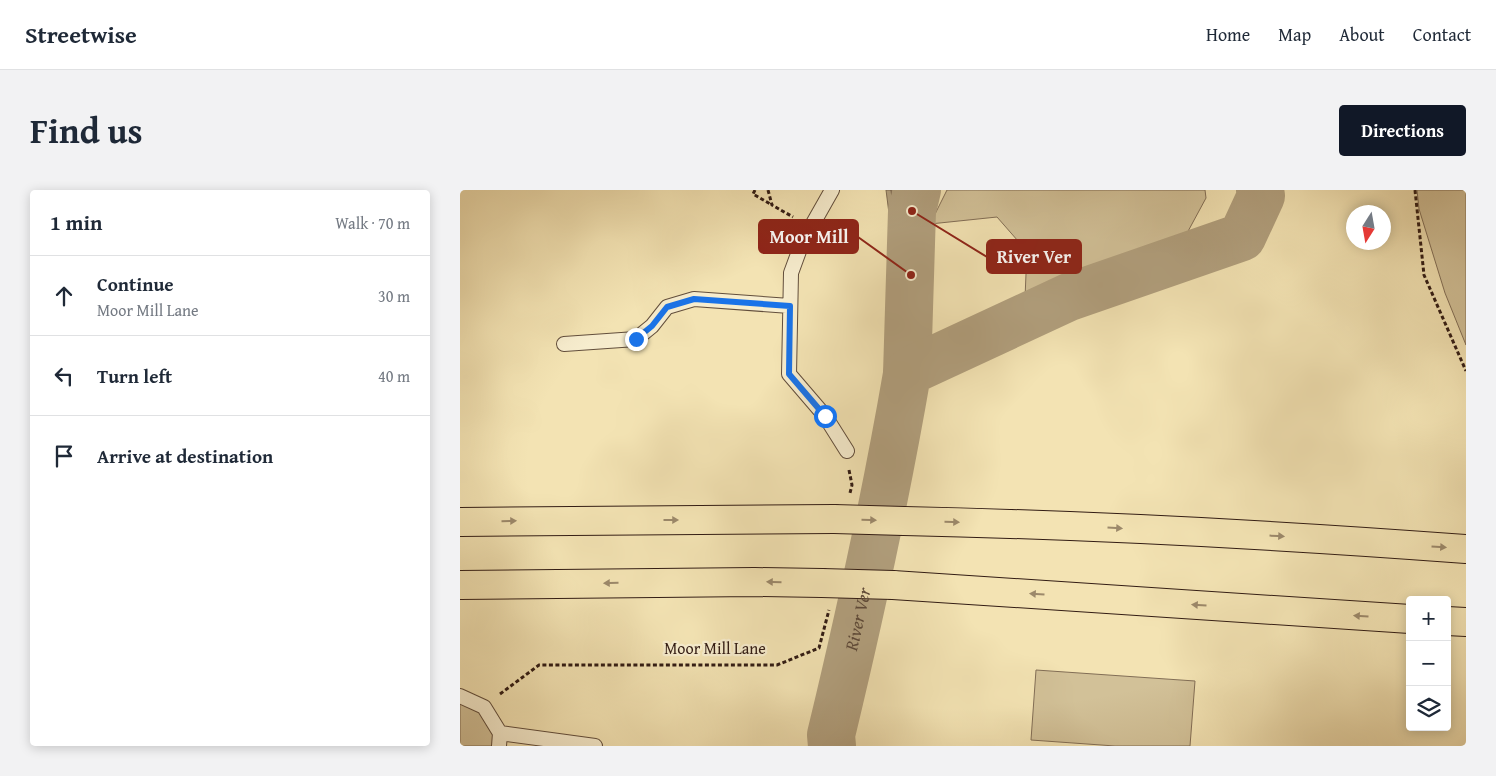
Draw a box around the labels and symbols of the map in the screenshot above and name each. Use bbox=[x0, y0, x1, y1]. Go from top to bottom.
north arrow bbox=[1346, 205, 1391, 250]
callout: Moor Mill bbox=[759, 220, 858, 253]
text: Moor Mill bbox=[769, 223, 849, 250]
callout: River Ver bbox=[987, 240, 1081, 273]
text: River Ver bbox=[997, 243, 1072, 270]
route end bbox=[625, 328, 648, 351]
route start bbox=[814, 405, 837, 428]
one-way arrow bbox=[663, 516, 679, 524]
one-way arrow bbox=[861, 516, 877, 524]
one-way arrow bbox=[501, 517, 517, 525]
one-way arrow bbox=[945, 518, 961, 526]
one-way arrow bbox=[1107, 524, 1123, 532]
one-way arrow bbox=[1269, 533, 1285, 541]
one-way arrow bbox=[1431, 543, 1447, 551]
one-way arrow bbox=[765, 578, 781, 586]
one-way arrow bbox=[603, 579, 619, 587]
water label: River Ver bbox=[837, 584, 878, 654]
one-way arrow bbox=[1029, 590, 1045, 598]
one-way arrow bbox=[1191, 601, 1207, 609]
one-way arrow bbox=[1353, 611, 1369, 619]
street label: Moor Mill Lane bbox=[664, 636, 766, 660]

